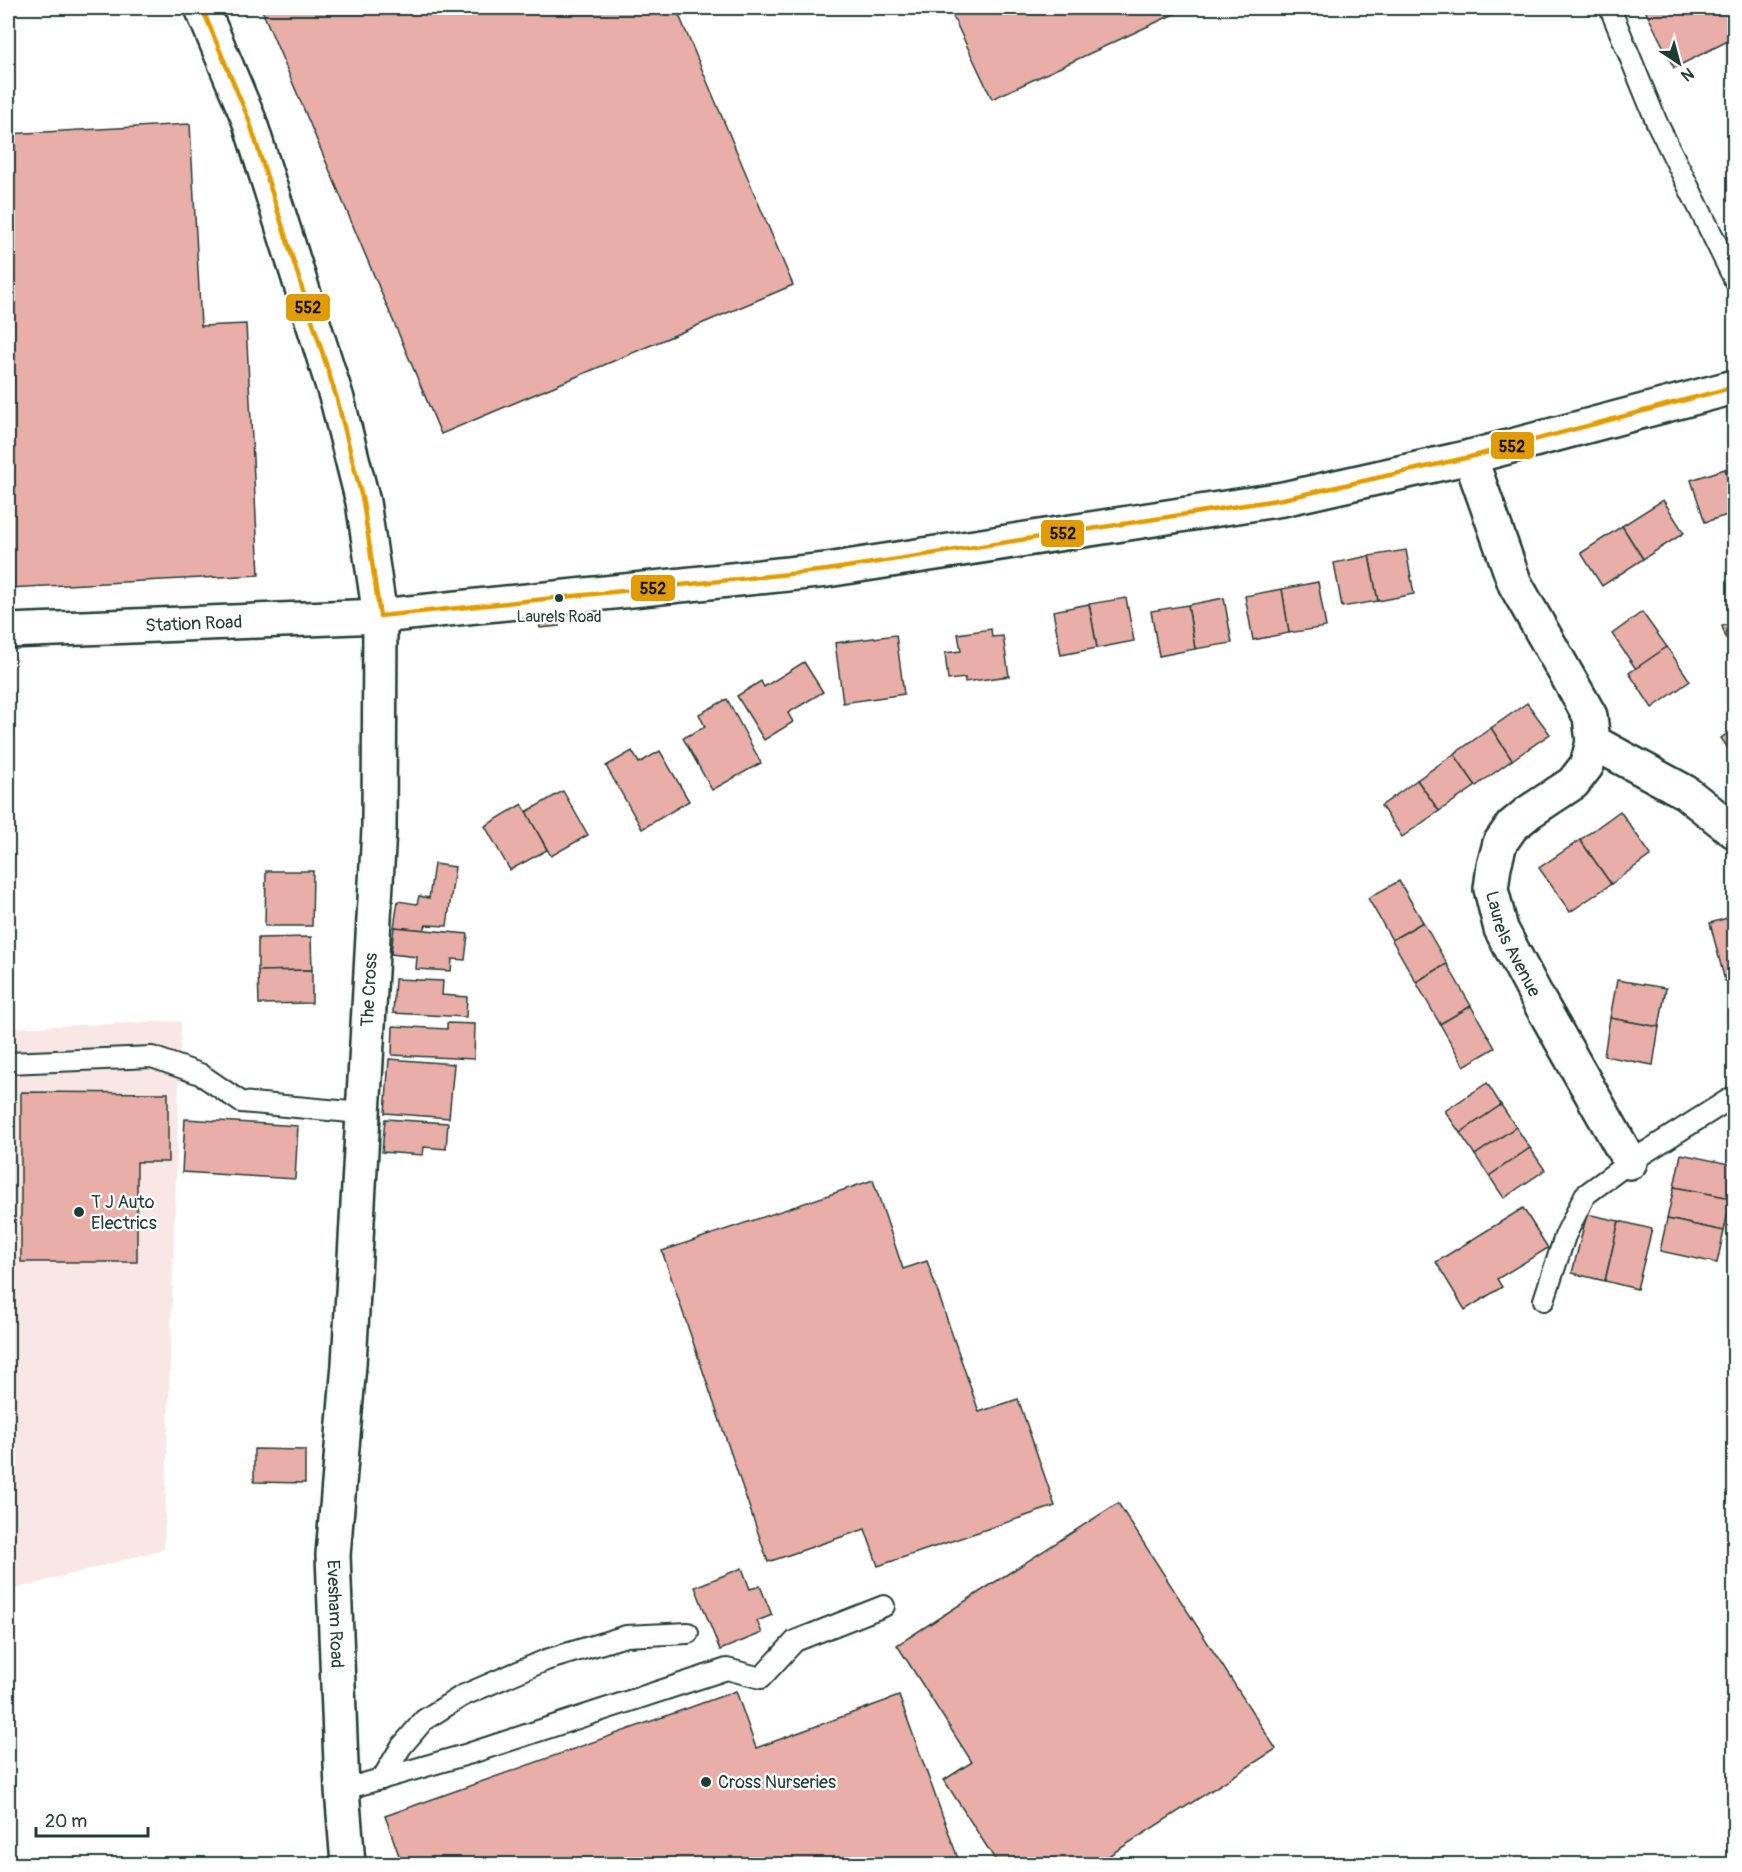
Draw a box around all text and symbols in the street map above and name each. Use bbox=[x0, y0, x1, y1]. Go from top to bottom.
north arrow bbox=[1649, 33, 1709, 93]
text: N bbox=[1677, 63, 1697, 86]
line badge: 552 bbox=[285, 293, 331, 322]
text: 552 bbox=[295, 298, 321, 318]
line badge: 552 bbox=[1490, 431, 1535, 460]
text: 552 bbox=[1499, 437, 1525, 457]
line badge: 552 bbox=[1040, 519, 1085, 548]
text: 552 bbox=[1050, 524, 1076, 544]
line badge: 552 bbox=[630, 574, 676, 602]
text: 552 bbox=[640, 579, 666, 599]
marker: Laurels Road bbox=[553, 592, 565, 604]
place label: Laurels Road bbox=[516, 607, 602, 627]
street label: Station Road bbox=[145, 611, 243, 637]
street label: Laurels Avenue bbox=[1480, 889, 1546, 1001]
street label: The Cross bbox=[356, 952, 383, 1028]
place label: T J Auto Electrics bbox=[91, 1191, 157, 1235]
marker: T J Auto Electrics bbox=[72, 1205, 86, 1219]
street label: Evesham Road bbox=[321, 1559, 348, 1669]
place label: Cross Nurseries bbox=[718, 1771, 836, 1794]
marker: Cross Nurseries bbox=[699, 1775, 713, 1789]
scale bar bbox=[36, 1800, 148, 1838]
text: 20 m bbox=[45, 1810, 87, 1833]

